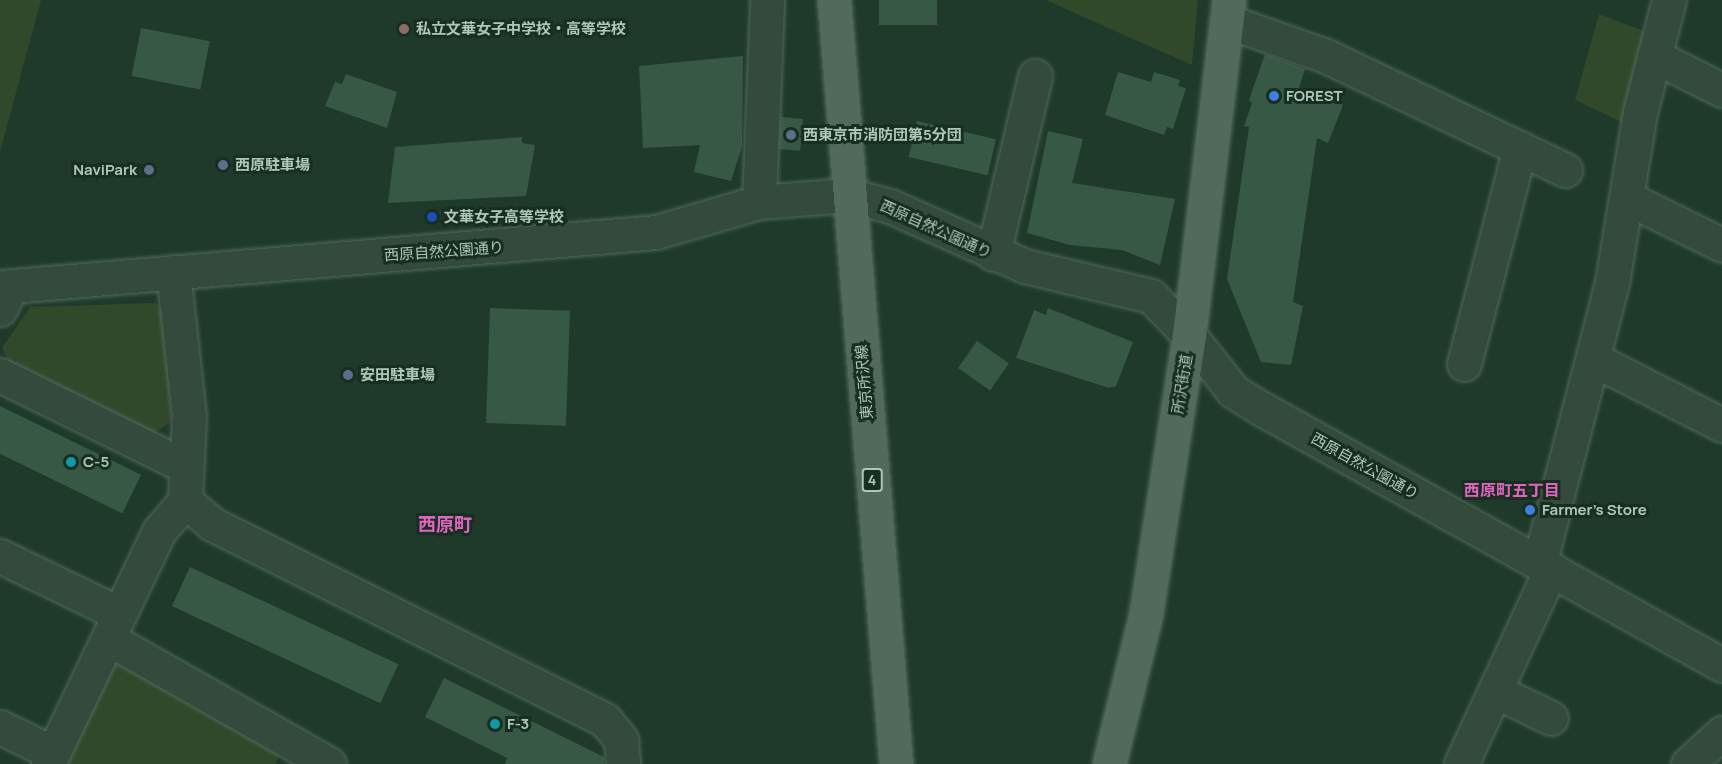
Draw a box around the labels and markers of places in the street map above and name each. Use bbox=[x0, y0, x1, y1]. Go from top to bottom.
place label: 私立文華女子中学校・高等学校 bbox=[416, 20, 626, 38]
marker: 私立文華女子中学校・高等学校 bbox=[397, 22, 411, 36]
place label: FOREST bbox=[1286, 87, 1343, 105]
marker: FOREST bbox=[1267, 89, 1281, 103]
place label: 西東京市消防団第5分団 bbox=[803, 126, 962, 144]
marker: 西東京市消防団第5分団 bbox=[784, 128, 798, 142]
place label: 西原駐車場 bbox=[235, 156, 310, 174]
marker: 西原駐車場 bbox=[216, 158, 230, 172]
place label: NaviPark bbox=[73, 161, 137, 179]
marker: NaviPark bbox=[142, 163, 156, 177]
place label: 文華女子高等学校 bbox=[444, 208, 564, 226]
marker: 文華女子高等学校 bbox=[425, 210, 439, 224]
place label: 安田駐車場 bbox=[360, 366, 435, 384]
marker: 安田駐車場 bbox=[341, 368, 355, 382]
place label: C-5 bbox=[83, 453, 109, 471]
marker: C-5 bbox=[64, 455, 78, 469]
place label: Farmer's Store bbox=[1542, 501, 1646, 519]
marker: Farmer's Store bbox=[1523, 503, 1537, 517]
place label: F-3 bbox=[507, 715, 529, 733]
marker: F-3 bbox=[488, 717, 502, 731]

